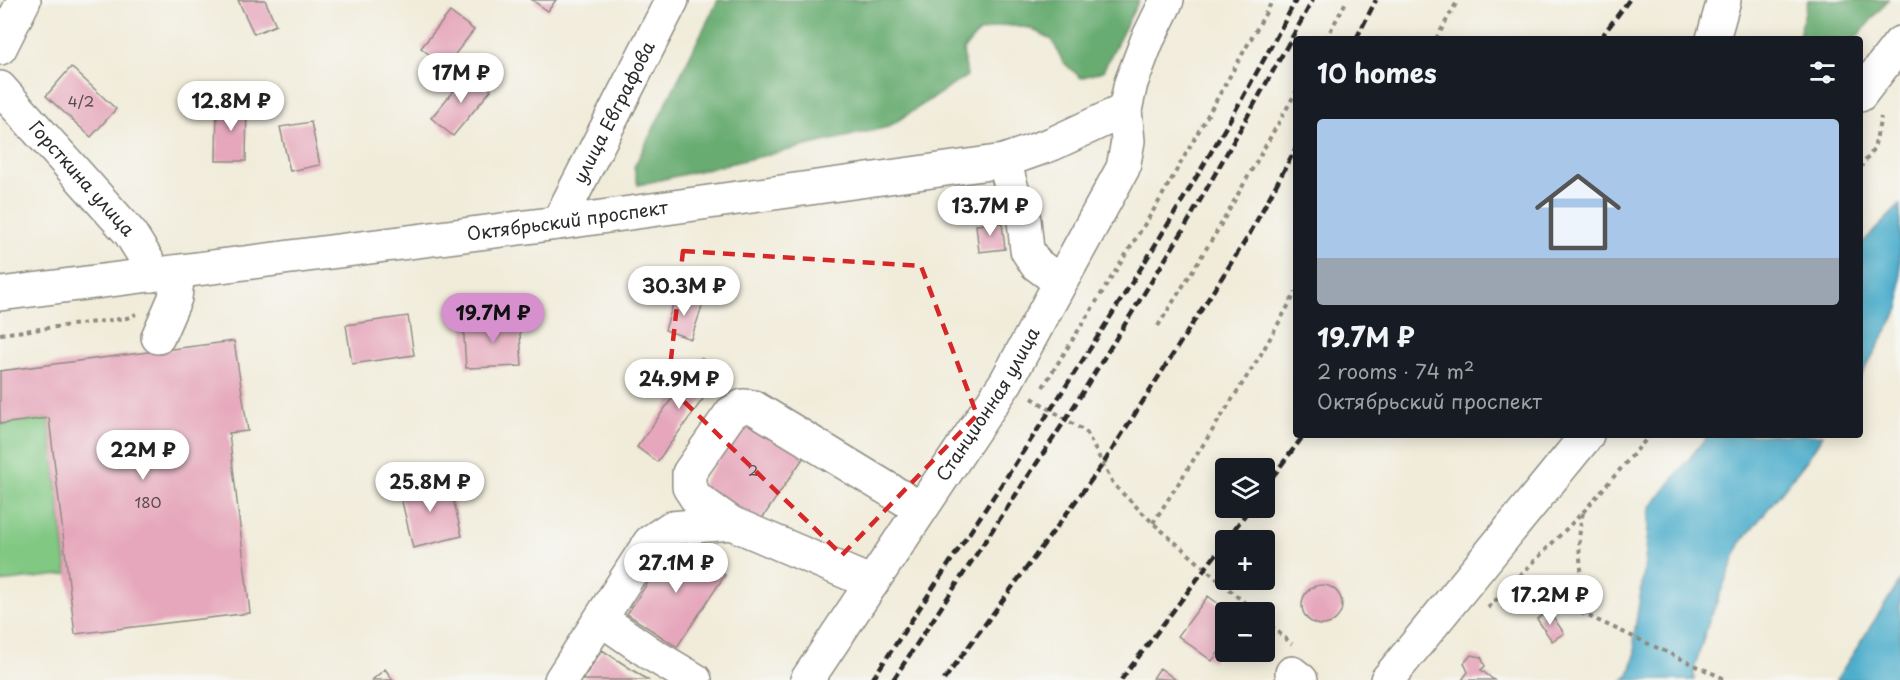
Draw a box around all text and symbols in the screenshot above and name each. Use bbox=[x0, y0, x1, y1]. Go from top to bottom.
street label: улица Евграфова bbox=[565, 35, 661, 188]
pin: 17M ₽ bbox=[419, 53, 503, 104]
text: 10 homes bbox=[1317, 53, 1437, 92]
icon: filters bbox=[1806, 56, 1839, 89]
text: 17M ₽ bbox=[432, 57, 490, 87]
pin: 12.8M ₽ bbox=[176, 81, 286, 132]
text: 12.8M ₽ bbox=[191, 85, 271, 115]
house number: 4/2 bbox=[68, 89, 94, 112]
street label: Горсткина улица bbox=[23, 114, 142, 242]
icon: home bbox=[1524, 158, 1632, 266]
pin: 13.7M ₽ bbox=[935, 186, 1045, 237]
text: 13.7M ₽ bbox=[952, 190, 1029, 220]
street label: Октябрьский проспект bbox=[465, 193, 670, 246]
pin: 30.3M ₽ bbox=[629, 266, 739, 317]
text: 30.3M ₽ bbox=[642, 270, 726, 300]
pin: 19.7M ₽ bbox=[438, 293, 548, 344]
text: 19.7M ₽ bbox=[455, 297, 531, 327]
text: 19.7M ₽ bbox=[1317, 317, 1415, 356]
street label: Станционная улица bbox=[928, 321, 1046, 486]
text: 2 rooms · 74 m² bbox=[1317, 356, 1474, 386]
pin: 24.9M ₽ bbox=[624, 359, 734, 410]
text: 24.9M ₽ bbox=[639, 363, 719, 393]
text: Октябрьский проспект bbox=[1317, 386, 1542, 416]
pin: 22M ₽ bbox=[101, 430, 185, 481]
text: 22M ₽ bbox=[110, 434, 176, 464]
house number: 2 bbox=[748, 458, 758, 481]
map controls bbox=[1215, 458, 1275, 662]
button: layers bbox=[1215, 458, 1275, 518]
pin: 25.8M ₽ bbox=[375, 462, 485, 513]
text: 25.8M ₽ bbox=[389, 466, 471, 496]
house number: 180 bbox=[134, 490, 162, 513]
button: + bbox=[1215, 530, 1275, 590]
pin: 27.1M ₽ bbox=[621, 543, 731, 594]
text: 27.1M ₽ bbox=[638, 547, 714, 577]
pin: 17.2M ₽ bbox=[1495, 575, 1605, 626]
text: 17.2M ₽ bbox=[1511, 579, 1589, 609]
button: − bbox=[1215, 602, 1275, 662]

